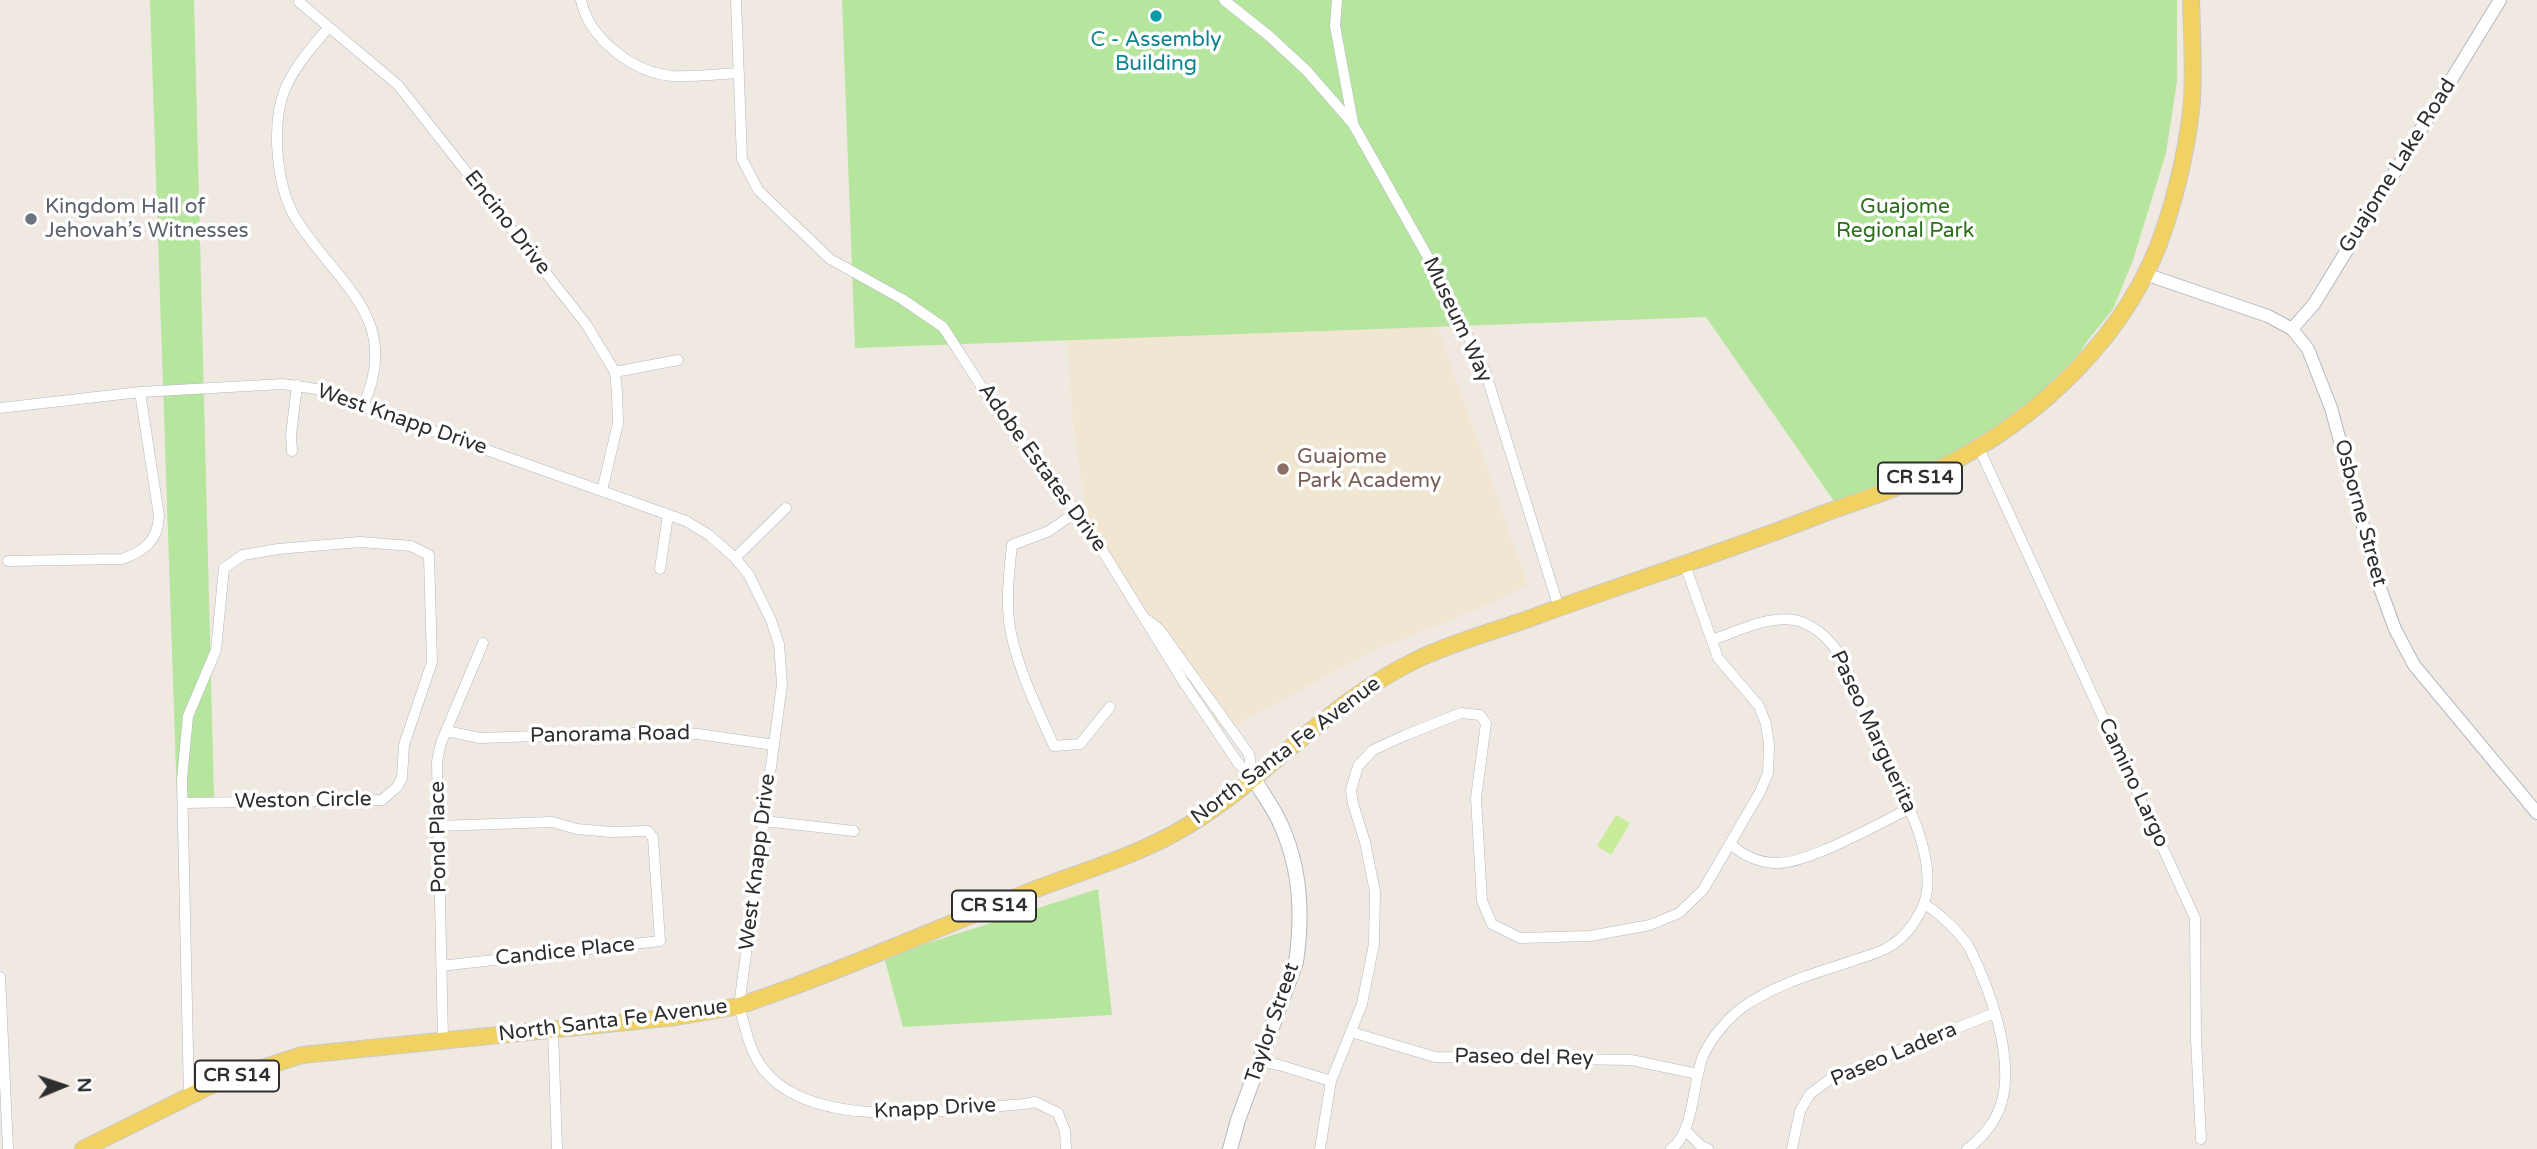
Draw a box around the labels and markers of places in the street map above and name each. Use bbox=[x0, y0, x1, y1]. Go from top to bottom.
marker: C - Assembly Building bbox=[1148, 8, 1164, 24]
place label: C - Assembly Building bbox=[1091, 27, 1221, 77]
place label: Kingdom Hall of Jehovah’s Witnesses bbox=[45, 194, 249, 244]
marker: Kingdom Hall of Jehovah’s Witnesses bbox=[23, 211, 39, 227]
place label: Guajome Park Academy bbox=[1297, 444, 1441, 494]
marker: Guajome Park Academy bbox=[1275, 461, 1291, 477]

